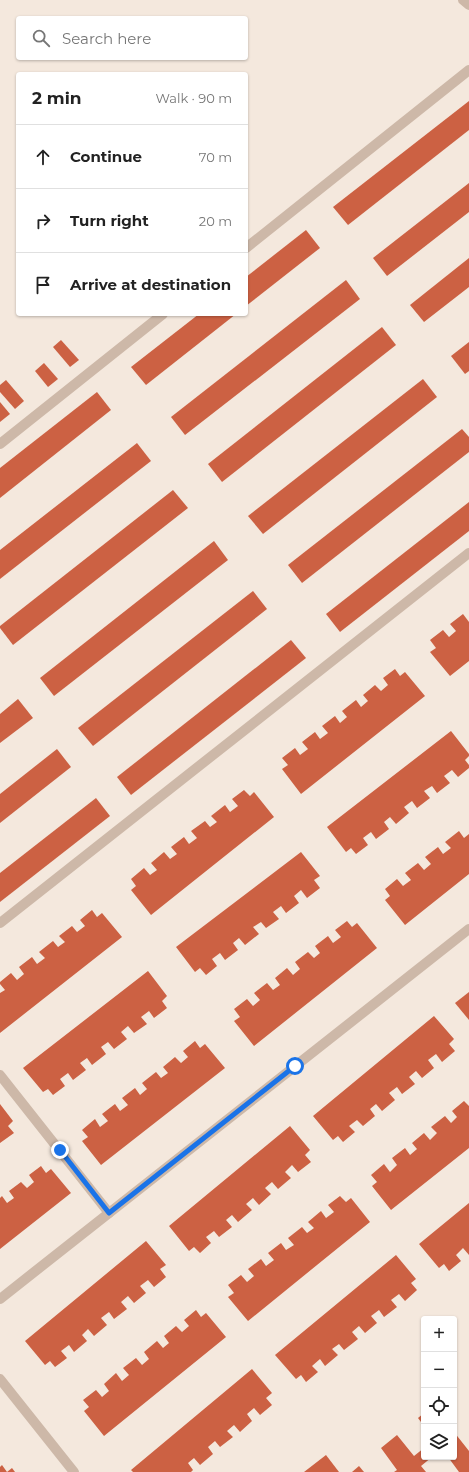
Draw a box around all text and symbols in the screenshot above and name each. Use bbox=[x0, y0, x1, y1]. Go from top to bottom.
search box bbox=[16, 16, 248, 60]
icon: search bbox=[30, 27, 52, 49]
text: Search here bbox=[62, 29, 151, 48]
text: 2 min bbox=[32, 88, 82, 108]
text: Walk · 90 m bbox=[156, 90, 232, 106]
icon: ahead bbox=[32, 146, 54, 168]
text: Continue bbox=[70, 147, 142, 166]
text: 70 m bbox=[199, 149, 232, 165]
icon: right bbox=[32, 210, 54, 232]
text: Turn right bbox=[70, 211, 149, 230]
text: 20 m bbox=[199, 213, 232, 229]
icon: arrive bbox=[32, 274, 54, 296]
text: Arrive at destination bbox=[70, 275, 231, 294]
route start bbox=[286, 1057, 304, 1075]
route end bbox=[51, 1141, 69, 1159]
map controls bbox=[421, 1316, 457, 1460]
button: + bbox=[421, 1316, 457, 1352]
button: − bbox=[421, 1352, 457, 1388]
button: locate bbox=[421, 1388, 457, 1424]
button: layers bbox=[421, 1424, 457, 1460]

